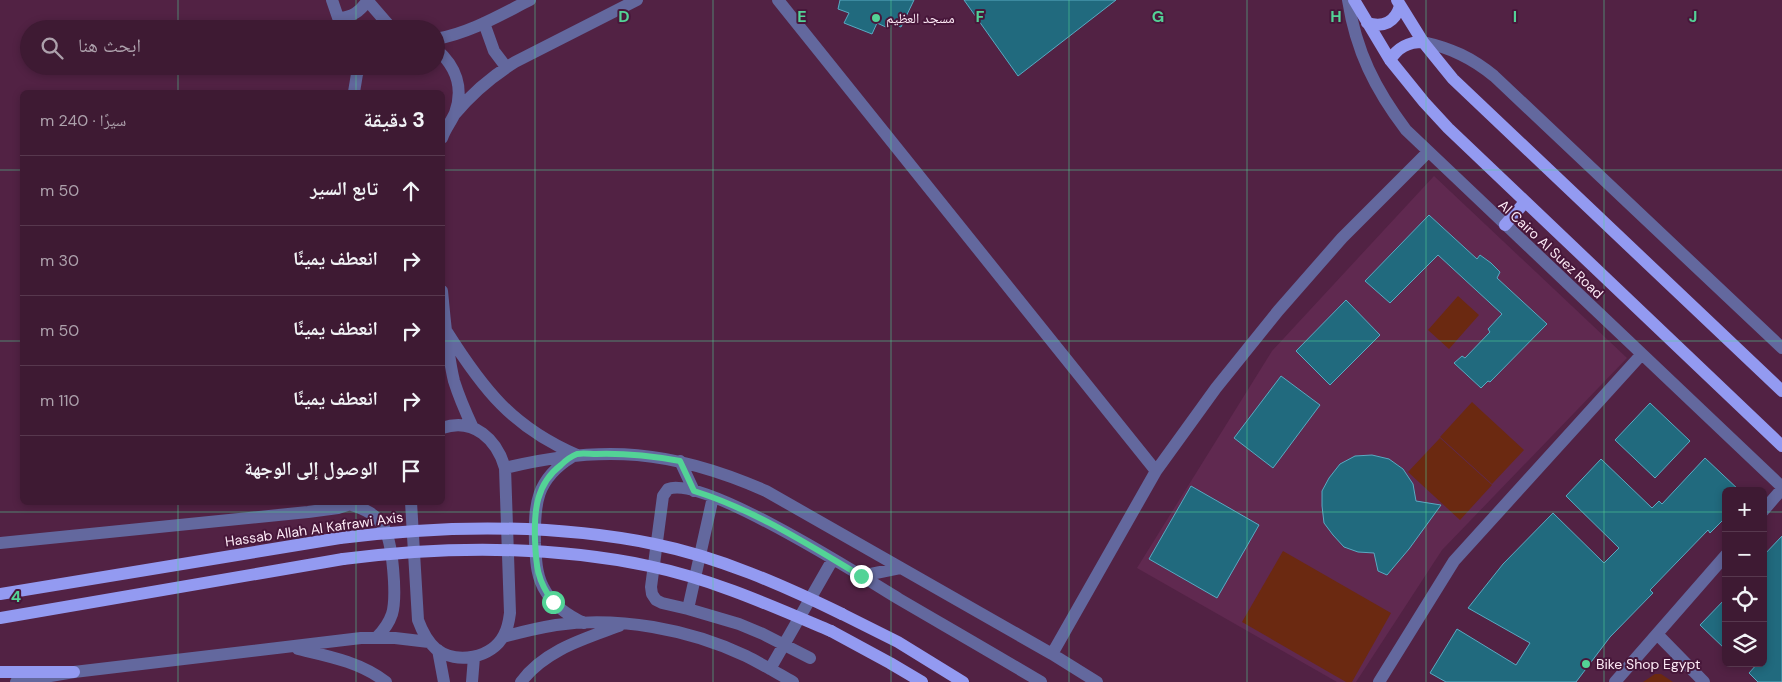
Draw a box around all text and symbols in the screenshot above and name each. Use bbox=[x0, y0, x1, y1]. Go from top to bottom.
text: D bbox=[618, 6, 630, 27]
text: E bbox=[797, 6, 807, 27]
text: F bbox=[976, 6, 985, 27]
text: G bbox=[1152, 6, 1164, 27]
text: H bbox=[1330, 6, 1342, 27]
text: I bbox=[1513, 6, 1517, 27]
text: J bbox=[1689, 6, 1697, 27]
place label: مسجد العظيم bbox=[886, 9, 955, 28]
marker: مسجد العظيم bbox=[870, 12, 882, 24]
search box bbox=[20, 20, 445, 75]
text: ابحث هنا bbox=[78, 33, 141, 58]
icon: search bbox=[38, 34, 66, 62]
text: 3 دقيقة bbox=[363, 106, 425, 134]
text: سيرًا · 240 m bbox=[40, 110, 126, 131]
text: تابع السير bbox=[310, 176, 378, 201]
icon: ahead bbox=[397, 177, 425, 205]
text: 50 m bbox=[40, 180, 79, 201]
street label: Al Cairo Al Suez Road bbox=[1495, 196, 1607, 302]
text: انعطف يمينًا bbox=[293, 246, 378, 271]
icon: right bbox=[397, 247, 425, 275]
text: 30 m bbox=[40, 250, 79, 271]
text: انعطف يمينًا bbox=[293, 316, 378, 341]
icon: right bbox=[397, 317, 425, 345]
text: 50 m bbox=[40, 320, 79, 341]
text: انعطف يمينًا bbox=[293, 386, 378, 411]
icon: right bbox=[397, 387, 425, 415]
text: 110 m bbox=[40, 390, 79, 411]
text: الوصول إلى الوجهة bbox=[244, 456, 378, 481]
icon: arrive bbox=[397, 457, 425, 485]
map controls bbox=[1722, 487, 1767, 667]
button: + bbox=[1722, 487, 1767, 532]
street label: Hassab Allah Al Kafrawi Axis bbox=[224, 508, 404, 550]
button: − bbox=[1722, 532, 1767, 577]
route end bbox=[850, 565, 873, 588]
button: locate bbox=[1722, 577, 1767, 622]
text: 4 bbox=[11, 586, 21, 607]
route start bbox=[542, 591, 565, 614]
button: layers bbox=[1722, 622, 1767, 667]
place label: Bike Shop Egypt bbox=[1596, 655, 1700, 673]
marker: Bike Shop Egypt bbox=[1580, 658, 1592, 670]

